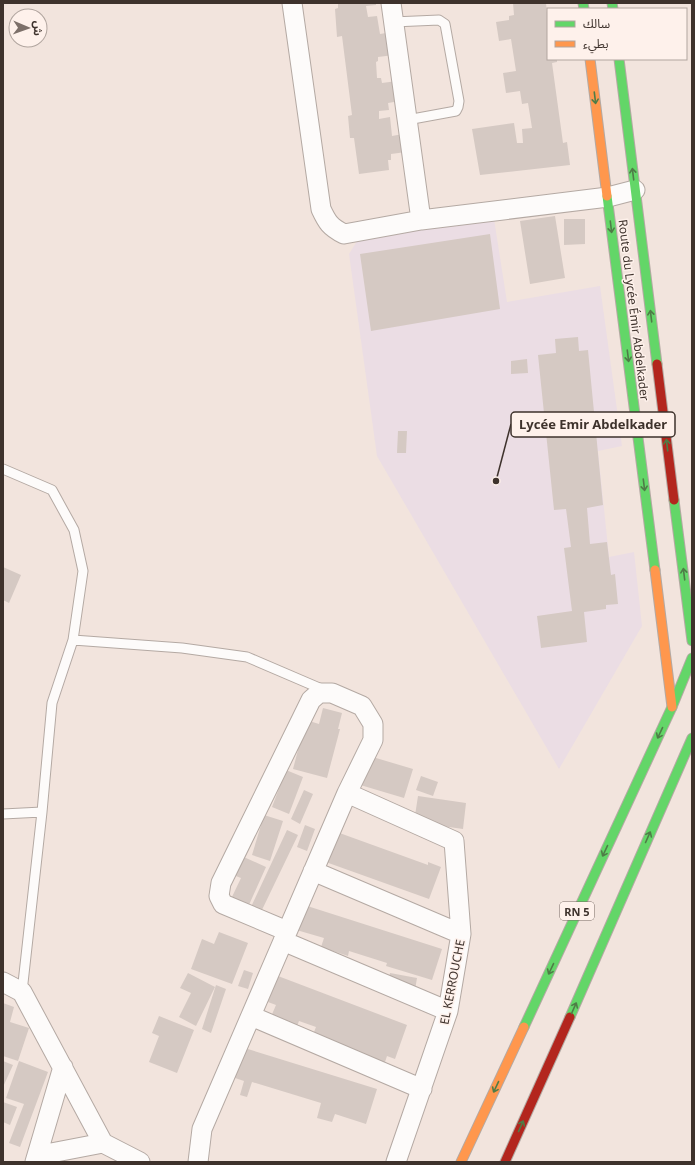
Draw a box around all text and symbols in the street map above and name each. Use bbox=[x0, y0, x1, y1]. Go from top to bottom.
north arrow bbox=[8, 8, 48, 48]
legend bbox=[547, 8, 687, 60]
text: سالك bbox=[583, 15, 610, 32]
text: ش bbox=[31, 21, 46, 36]
text: بطيء bbox=[583, 35, 609, 54]
one-way arrow bbox=[591, 91, 599, 104]
one-way arrow bbox=[629, 168, 637, 181]
street label: Route du Lycée Émir Abdelkader bbox=[614, 218, 654, 402]
one-way arrow bbox=[608, 220, 615, 233]
one-way arrow bbox=[647, 310, 655, 323]
one-way arrow bbox=[624, 349, 631, 362]
callout: Lycée Emir Abdelkader bbox=[511, 412, 675, 437]
text: Lycée Emir Abdelkader bbox=[519, 415, 667, 433]
one-way arrow bbox=[663, 439, 671, 452]
one-way arrow bbox=[640, 478, 648, 491]
one-way arrow bbox=[680, 568, 687, 581]
one-way arrow bbox=[656, 726, 663, 738]
one-way arrow bbox=[645, 832, 653, 844]
one-way arrow bbox=[601, 844, 608, 856]
road number: RN 5 bbox=[560, 902, 594, 920]
street label: EL KERROUCHE bbox=[435, 938, 469, 1026]
one-way arrow bbox=[547, 962, 554, 974]
one-way arrow bbox=[571, 1002, 578, 1014]
one-way arrow bbox=[492, 1080, 499, 1092]
one-way arrow bbox=[518, 1121, 525, 1133]

